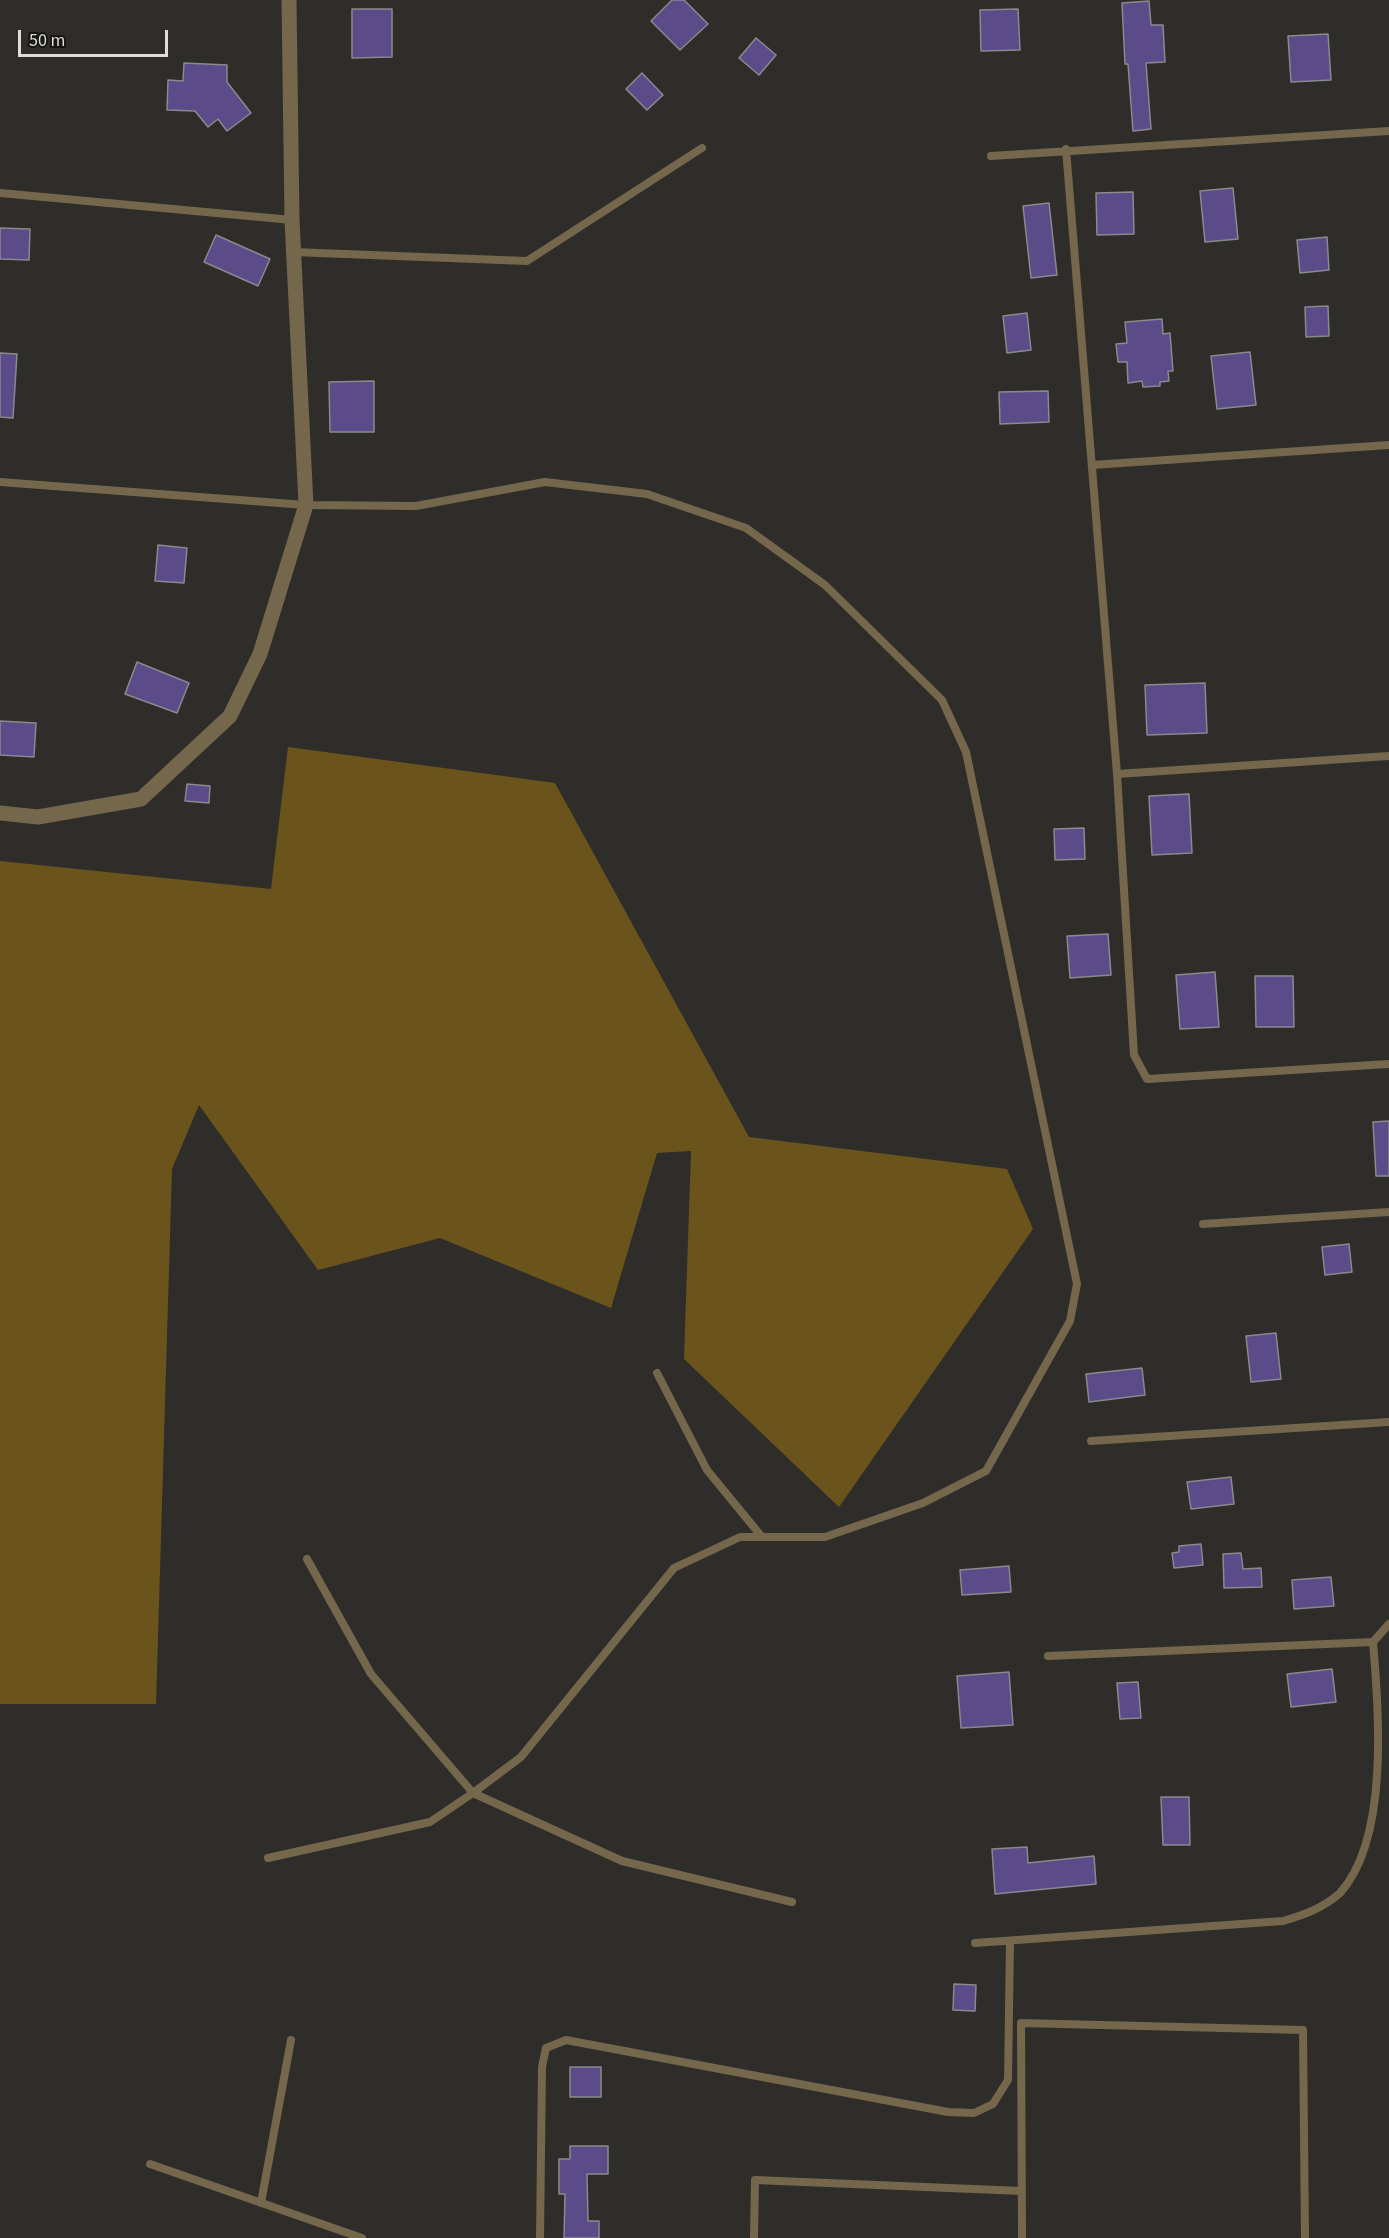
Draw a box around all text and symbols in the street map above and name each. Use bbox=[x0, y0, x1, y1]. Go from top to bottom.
scale bar bbox=[21, 18, 171, 56]
text: 50 m bbox=[29, 28, 65, 53]

